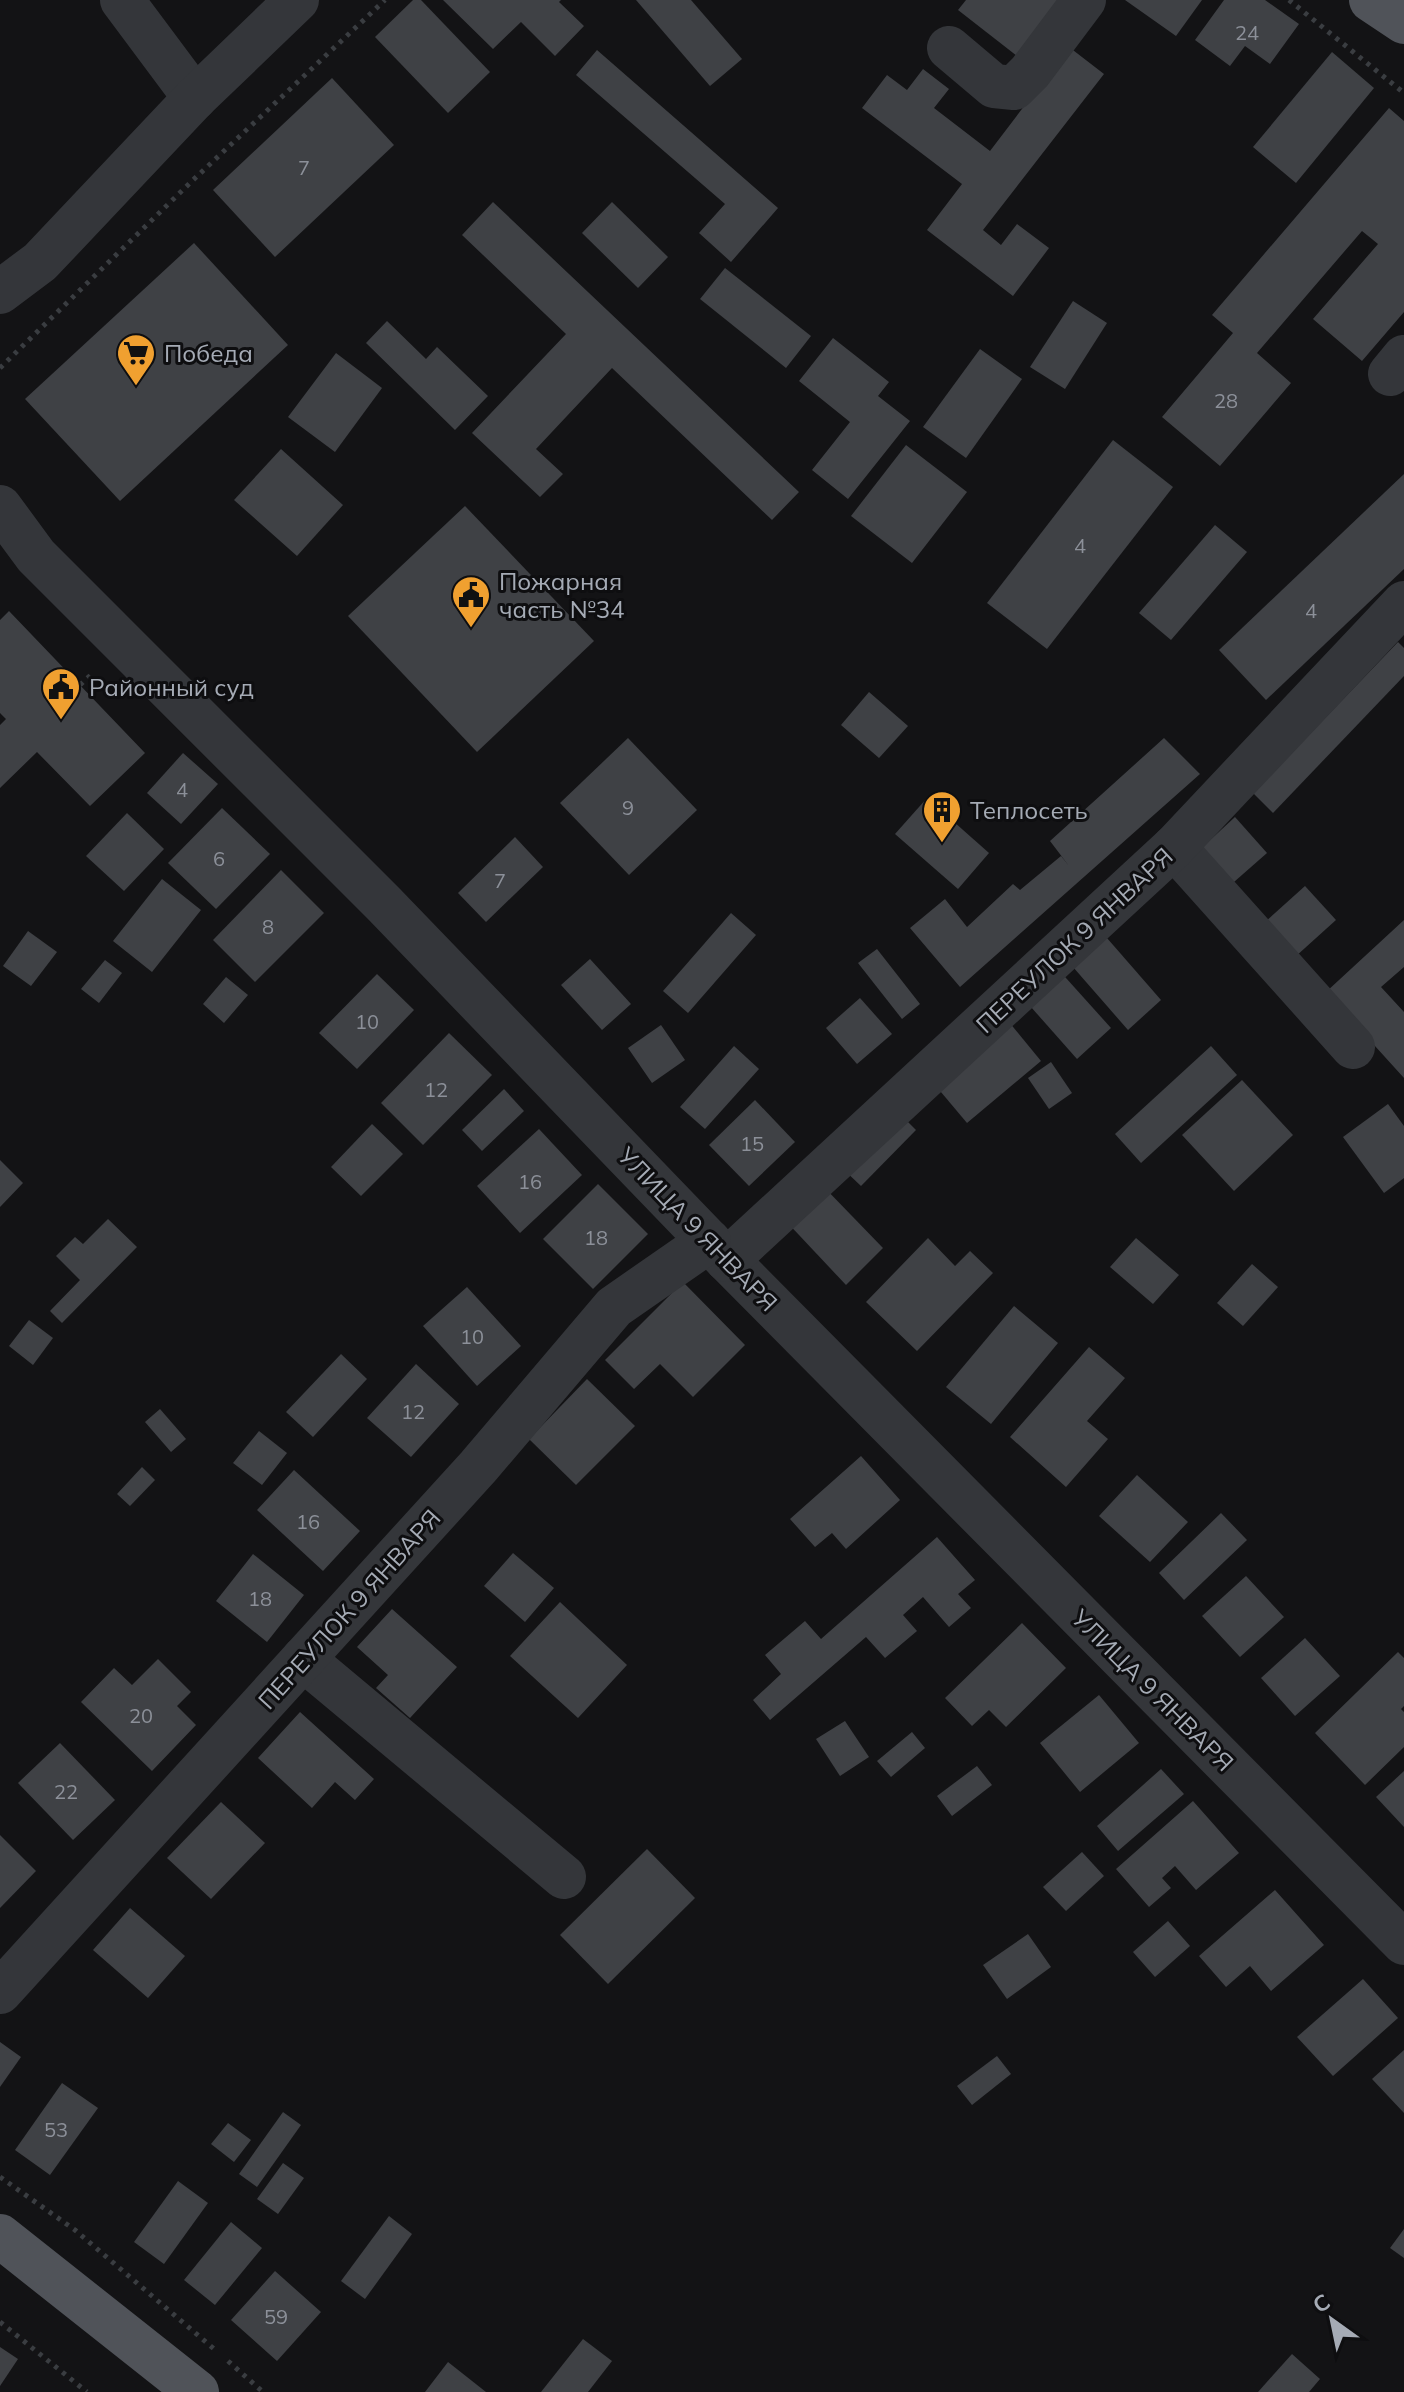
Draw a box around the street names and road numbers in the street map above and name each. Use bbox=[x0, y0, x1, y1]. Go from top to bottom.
street label: ПЕРЕУЛОК 9 ЯНВАРЯ bbox=[969, 841, 1179, 1039]
street label: УЛИЦА 9 ЯНВАРЯ bbox=[611, 1140, 784, 1317]
street label: ПЕРЕУЛОК 9 ЯНВАРЯ bbox=[251, 1503, 447, 1715]
street label: УЛИЦА 9 ЯНВАРЯ bbox=[1065, 1602, 1240, 1777]

